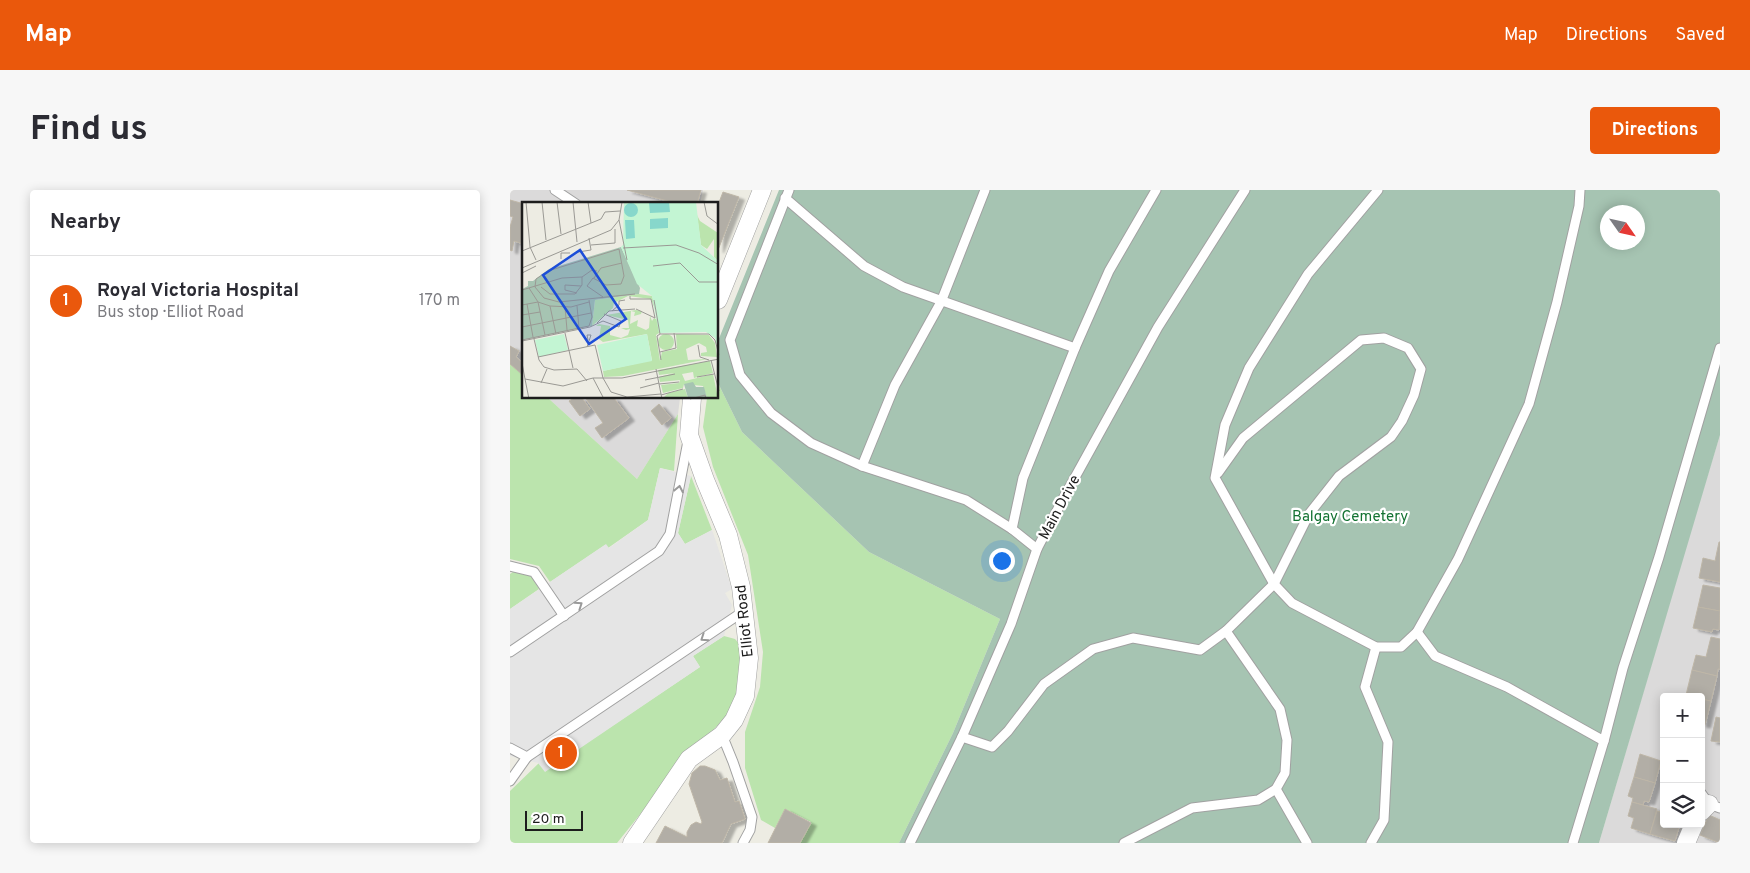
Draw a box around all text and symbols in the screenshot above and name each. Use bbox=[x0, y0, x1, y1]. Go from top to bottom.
text: Map bbox=[25, 20, 72, 50]
text: Map bbox=[1504, 24, 1538, 47]
text: Directions bbox=[1566, 24, 1648, 47]
text: Saved bbox=[1676, 24, 1725, 47]
button: Directions bbox=[1590, 107, 1720, 154]
text: Find us bbox=[30, 108, 148, 152]
inset map bbox=[522, 202, 719, 399]
north arrow bbox=[1600, 205, 1645, 250]
text: Nearby bbox=[50, 209, 121, 236]
text: Royal Victoria Hospital bbox=[97, 279, 299, 303]
text: 1 bbox=[63, 291, 69, 311]
text: 170 m bbox=[419, 291, 460, 311]
text: Bus stop · Elliot Road bbox=[97, 303, 244, 323]
street label: Main Drive bbox=[1035, 472, 1085, 543]
one-way arrow bbox=[673, 485, 684, 494]
park label: Balgay Cemetery bbox=[1292, 508, 1408, 527]
your location bbox=[989, 548, 1015, 574]
street label: Elliot Road bbox=[732, 584, 759, 658]
one-way arrow bbox=[573, 602, 583, 611]
one-way arrow bbox=[700, 632, 710, 641]
map controls bbox=[1660, 693, 1705, 828]
button: + bbox=[1660, 693, 1705, 738]
pin: 1 bbox=[545, 734, 577, 772]
button: − bbox=[1660, 738, 1705, 783]
button: layers bbox=[1660, 783, 1705, 828]
scale bar bbox=[525, 808, 582, 831]
text: 20 m bbox=[532, 811, 565, 828]

